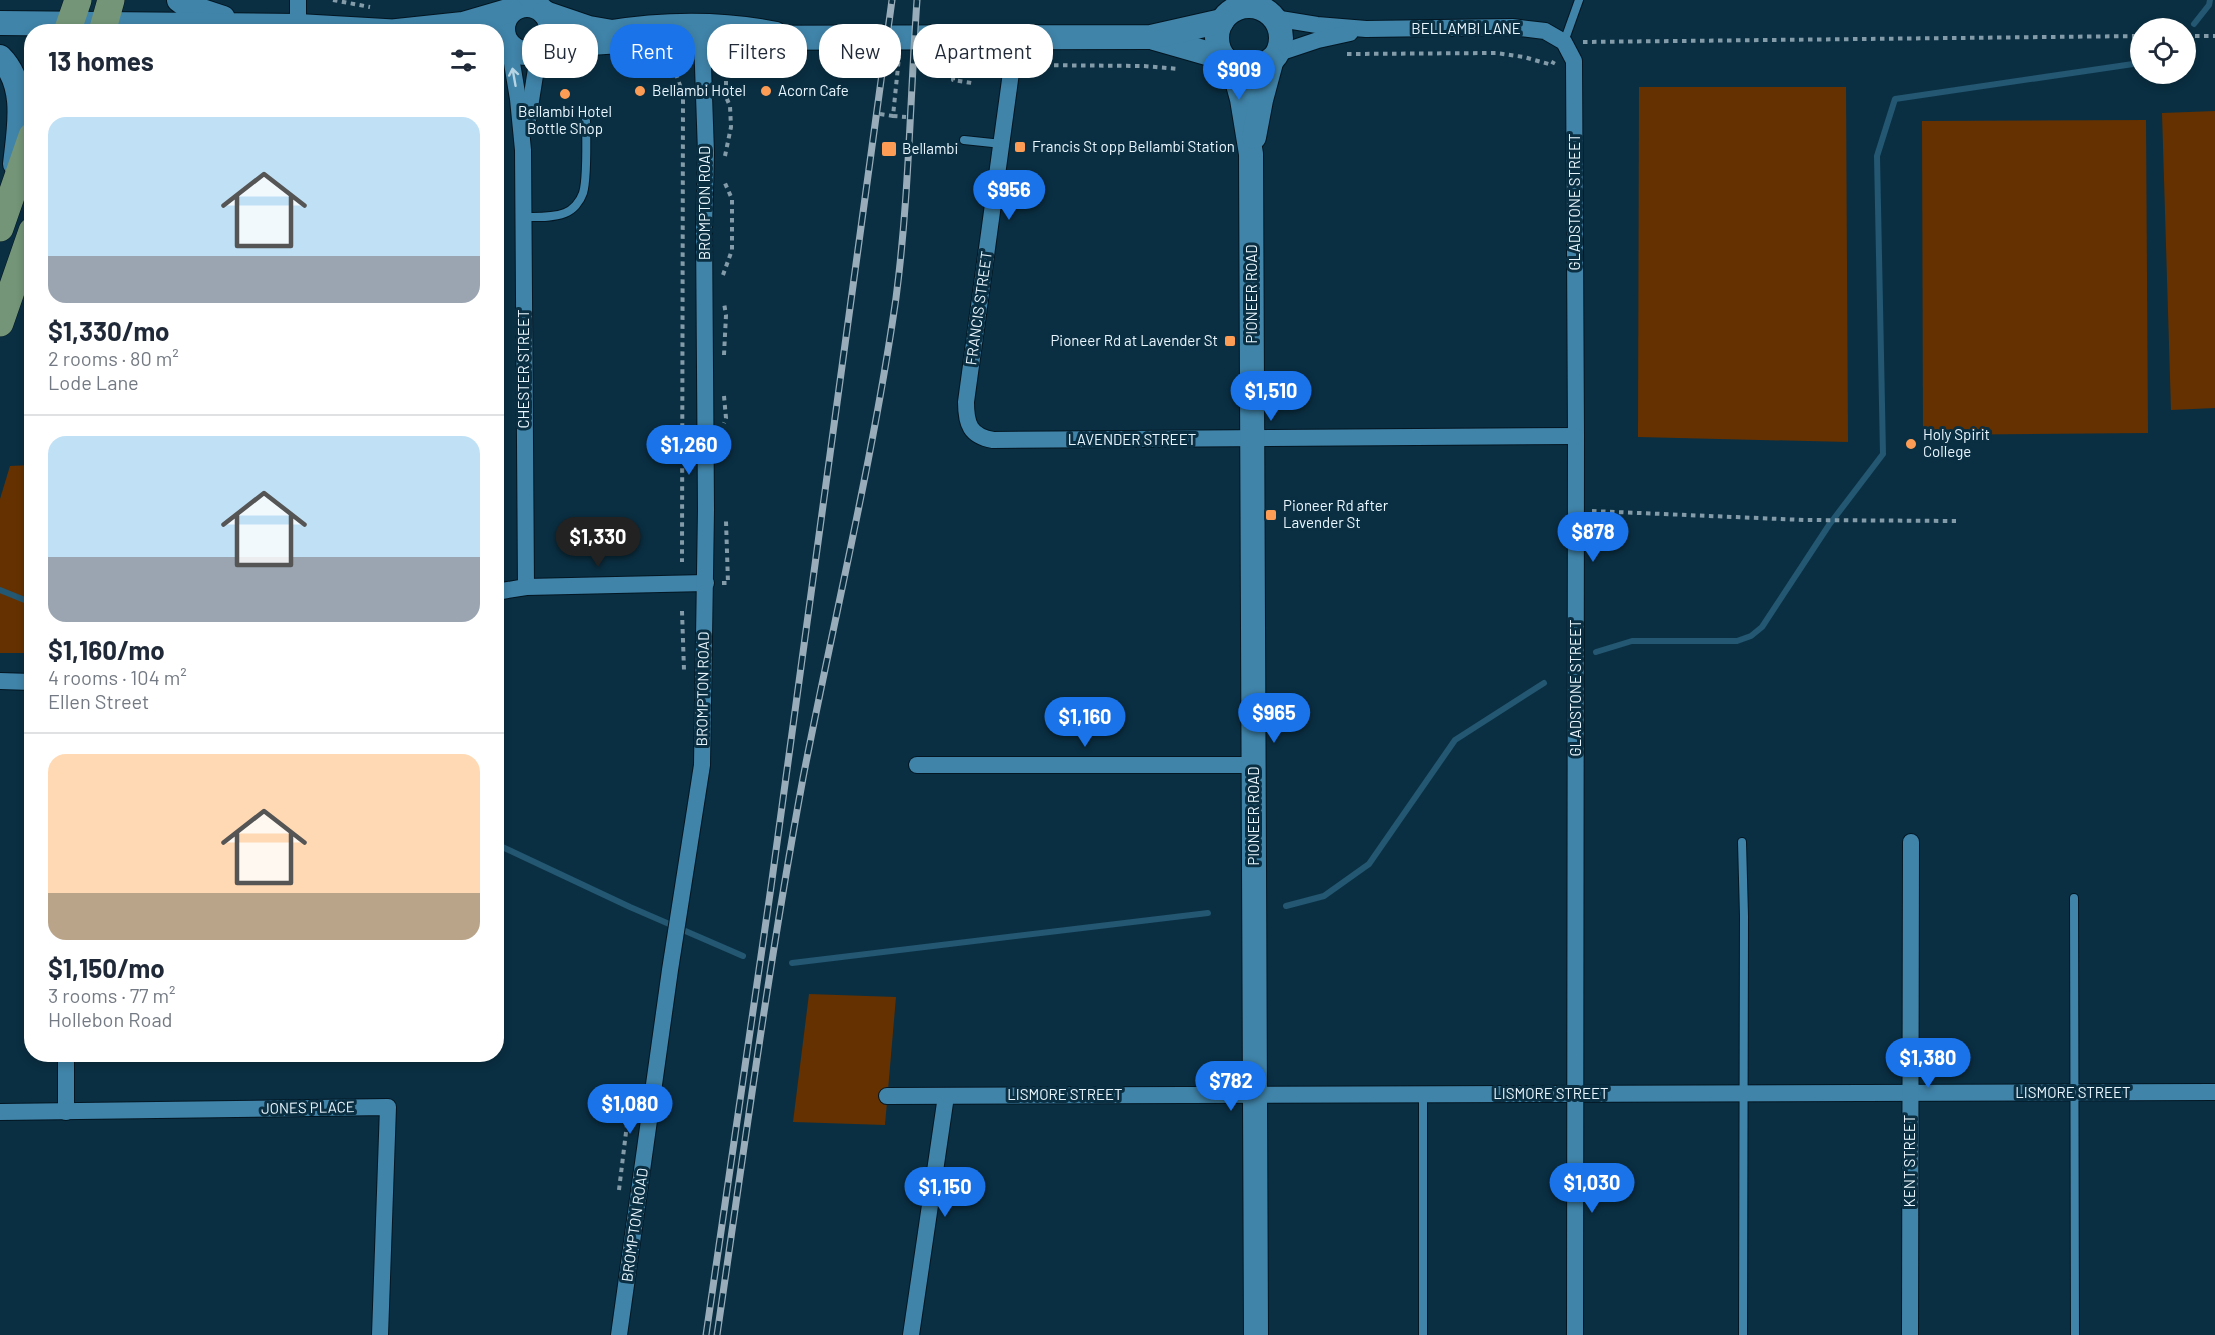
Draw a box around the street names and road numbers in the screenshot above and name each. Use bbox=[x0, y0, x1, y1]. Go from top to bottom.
street label: BELLAMBI LANE bbox=[1411, 19, 1521, 37]
street label: GLADSTONE STREET bbox=[1565, 133, 1583, 271]
street label: BROMPTON ROAD bbox=[695, 146, 713, 260]
street label: PIONEER ROAD bbox=[1242, 244, 1260, 344]
street label: FRANCIS STREET bbox=[961, 250, 995, 366]
street label: CHESTER STREET bbox=[514, 309, 532, 429]
street label: LAVENDER STREET bbox=[1068, 430, 1196, 448]
street label: GLADSTONE STREET bbox=[1566, 619, 1584, 757]
street label: BROMPTON ROAD bbox=[692, 631, 712, 746]
street label: PIONEER ROAD bbox=[1244, 766, 1262, 866]
street label: LISMORE STREET bbox=[2015, 1083, 2131, 1101]
street label: LISMORE STREET bbox=[1493, 1084, 1609, 1102]
street label: LISMORE STREET bbox=[1007, 1085, 1123, 1103]
street label: JONES PLACE bbox=[261, 1097, 355, 1117]
street label: KENT STREET bbox=[1900, 1115, 1918, 1207]
street label: BROMPTON ROAD bbox=[617, 1167, 651, 1283]

